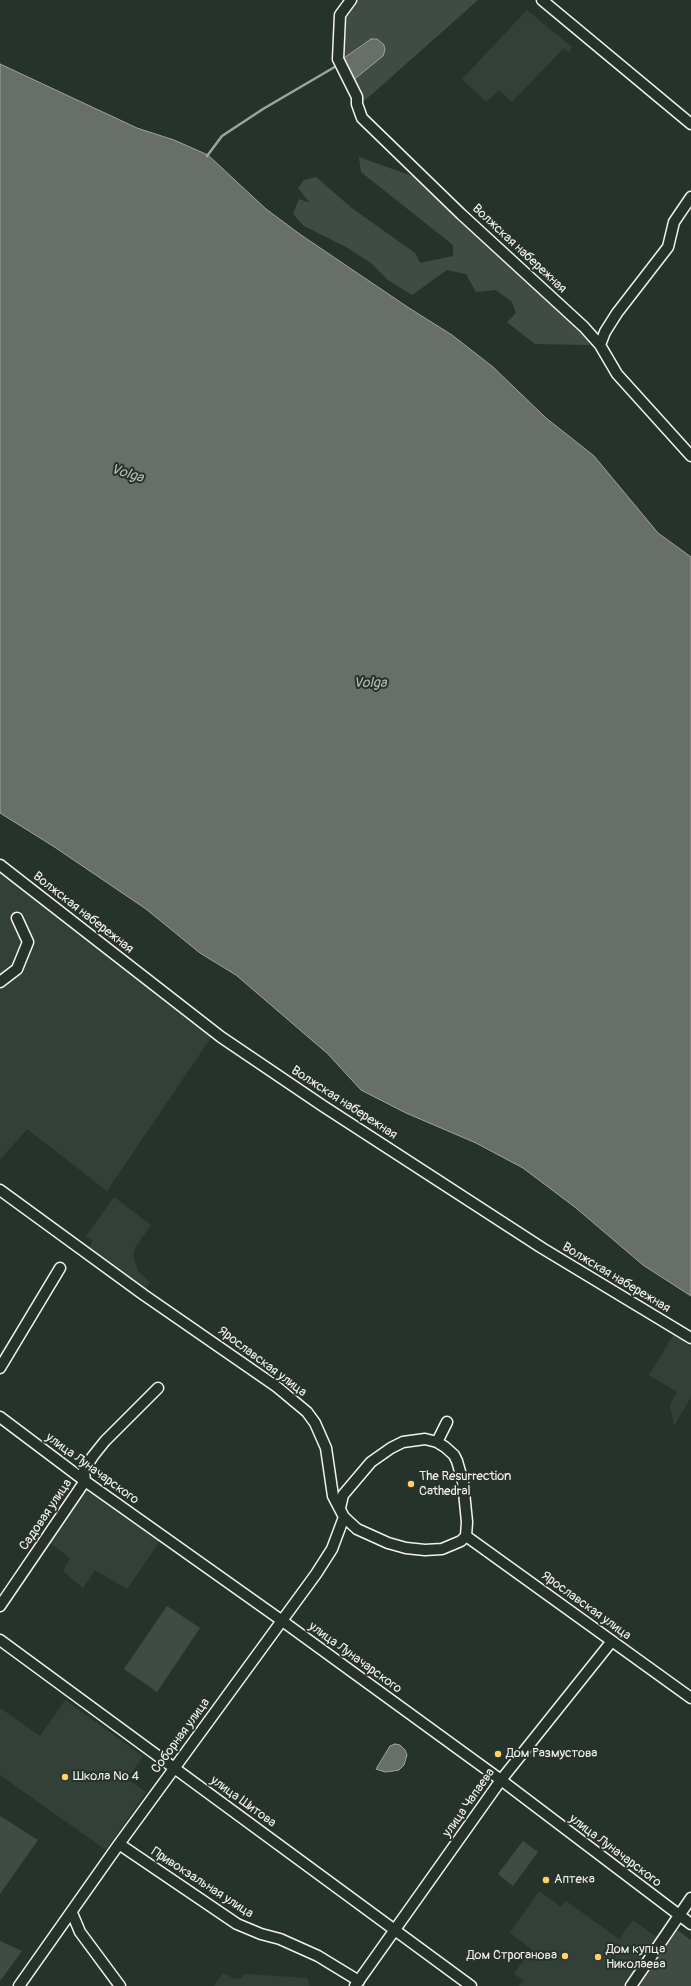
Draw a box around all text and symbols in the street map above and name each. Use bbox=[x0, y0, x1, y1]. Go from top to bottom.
street label: Волжская набережная bbox=[469, 201, 569, 297]
water label: Volga bbox=[109, 461, 145, 487]
water label: Volga bbox=[354, 675, 386, 691]
street label: Волжская набережная bbox=[30, 869, 136, 957]
street label: Волжская набережная bbox=[288, 1063, 400, 1143]
street label: Волжская набережная bbox=[559, 1240, 673, 1316]
street label: Ярославская улица bbox=[215, 1324, 309, 1400]
street label: улица Луначарского bbox=[42, 1430, 142, 1508]
place label: The Resurrection Cathedral bbox=[419, 1469, 511, 1500]
street label: Садовая улица bbox=[16, 1476, 76, 1554]
marker: The Resurrection Cathedral bbox=[406, 1479, 416, 1489]
street label: Ярославская улица bbox=[538, 1568, 634, 1644]
street label: улица Луначарского bbox=[305, 1619, 405, 1697]
street label: Соборная улица bbox=[148, 1695, 214, 1777]
place label: Дом Размустова bbox=[506, 1746, 597, 1762]
marker: Дом Размустова bbox=[493, 1749, 503, 1759]
street label: улица Чапаева bbox=[440, 1766, 498, 1840]
place label: Школа № 4 bbox=[73, 1769, 139, 1785]
marker: Школа № 4 bbox=[60, 1772, 70, 1782]
street label: улица Шитова bbox=[207, 1773, 279, 1831]
street label: улица Луначарского bbox=[566, 1811, 664, 1891]
street label: Привокзальная улица bbox=[148, 1844, 256, 1922]
place label: Аптека bbox=[554, 1872, 595, 1888]
marker: Аптека bbox=[541, 1875, 551, 1885]
place label: Дом купца Николаева bbox=[606, 1942, 665, 1973]
place label: Дом Строганова bbox=[467, 1948, 557, 1964]
marker: Дом Строганова bbox=[560, 1951, 570, 1961]
marker: Дом купца Николаева bbox=[593, 1952, 603, 1962]

